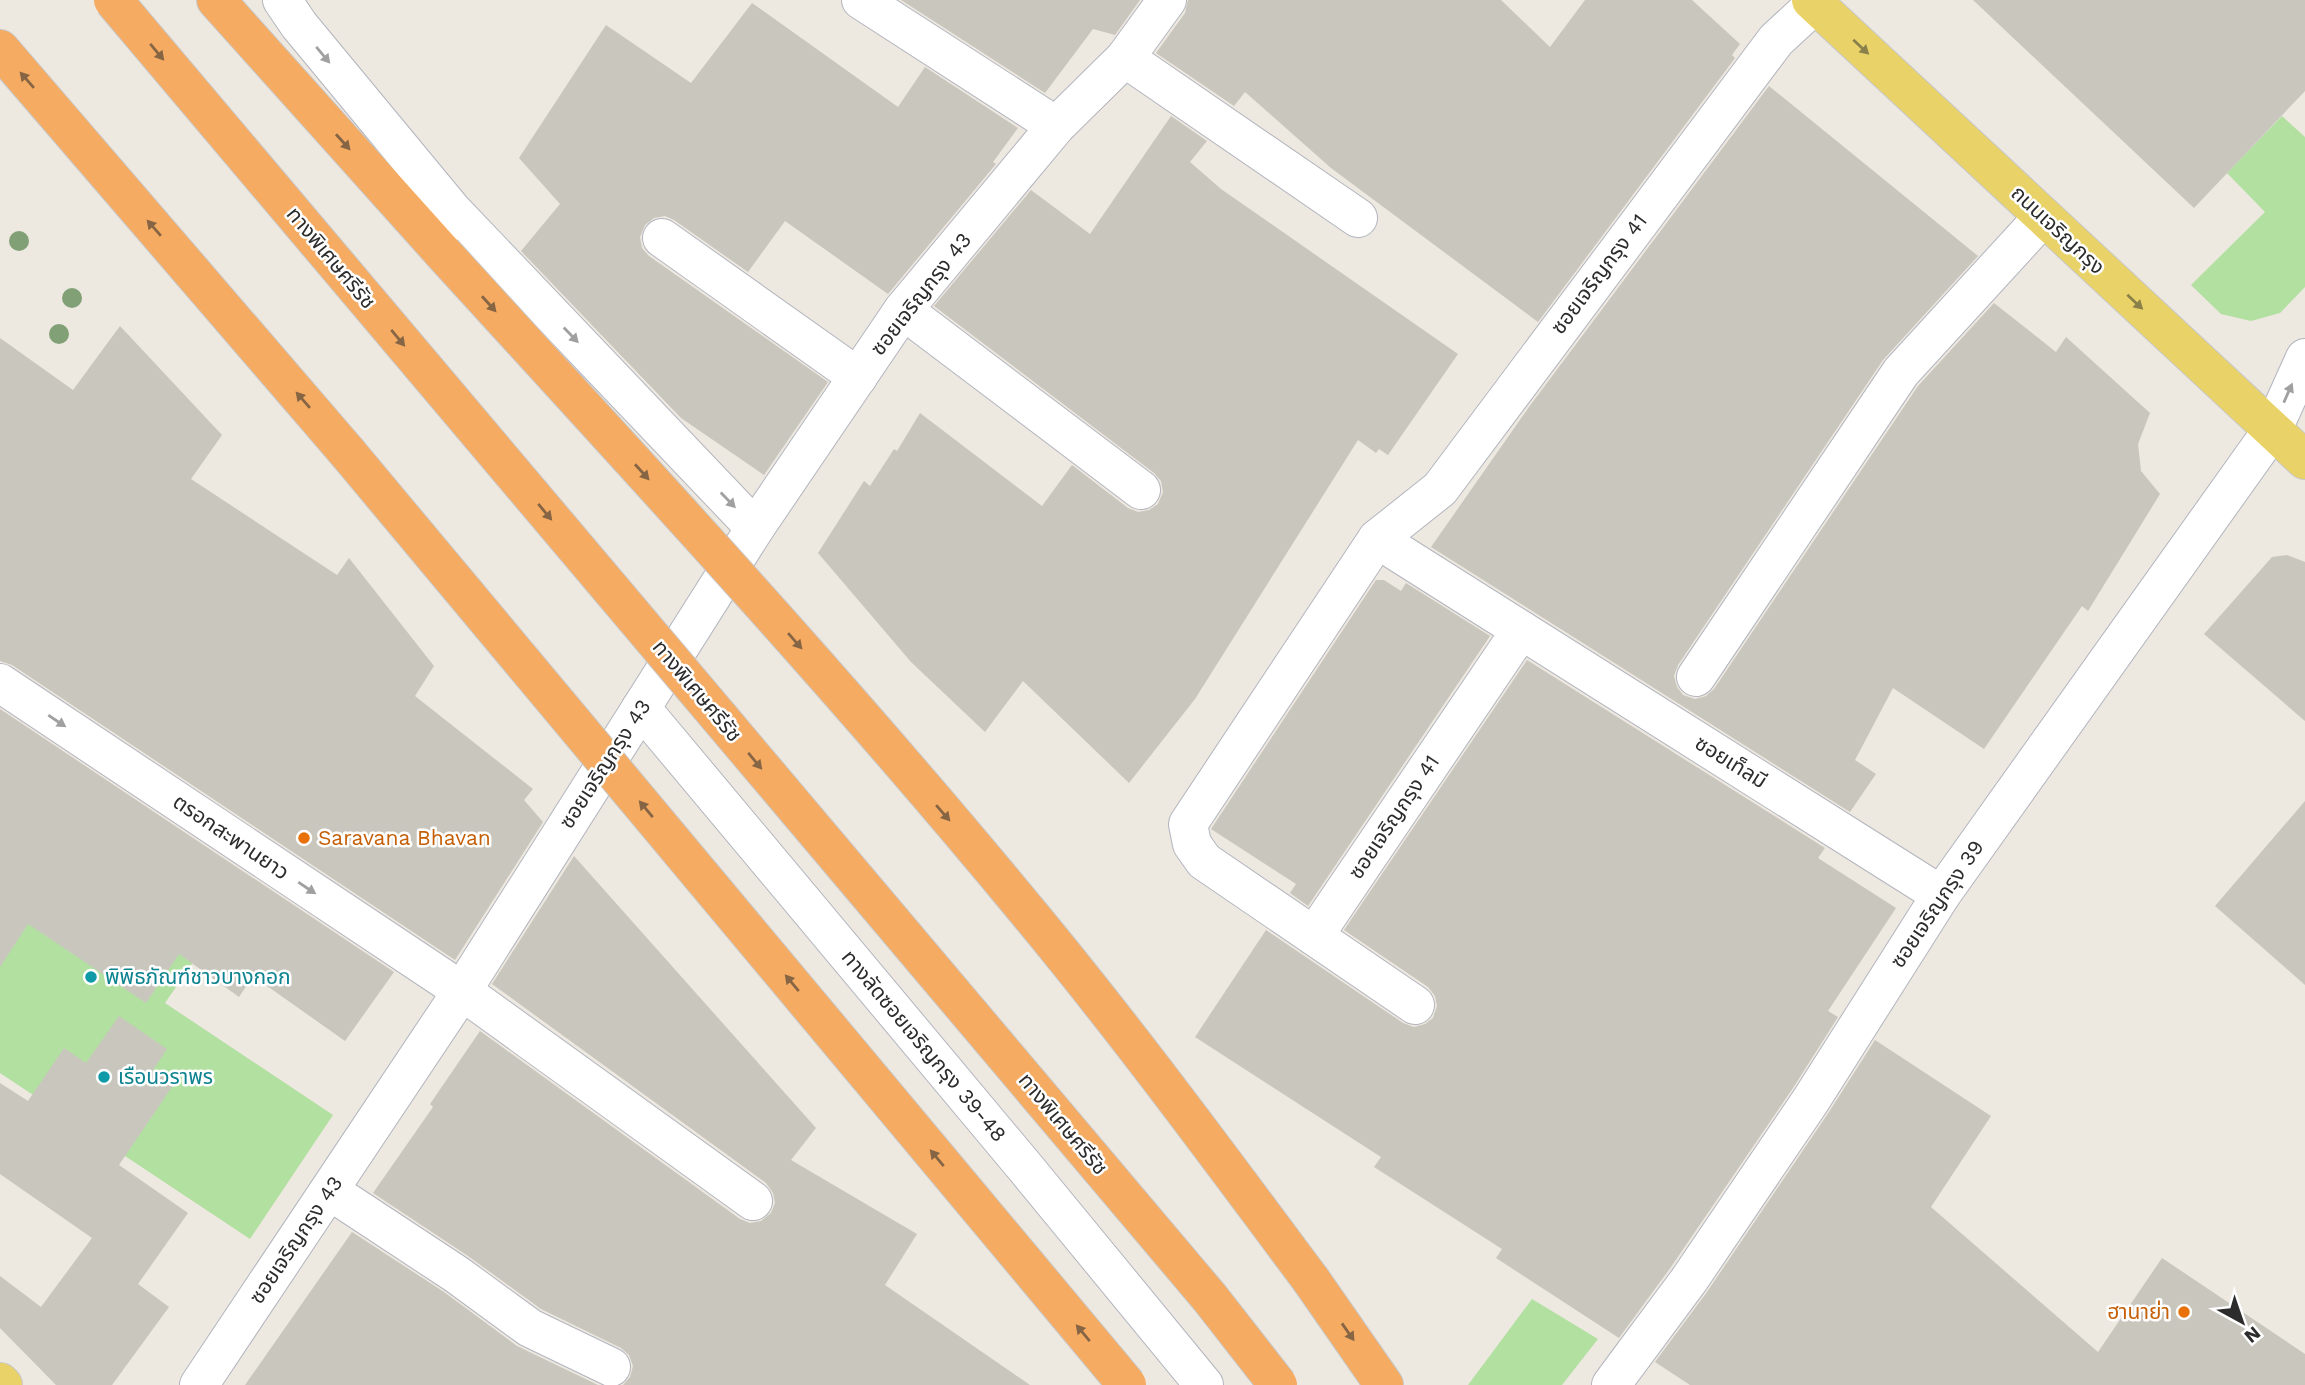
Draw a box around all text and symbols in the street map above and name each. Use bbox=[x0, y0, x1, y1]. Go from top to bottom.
one-way arrow bbox=[1852, 38, 1869, 54]
one-way arrow bbox=[149, 43, 165, 61]
one-way arrow bbox=[315, 46, 330, 63]
one-way arrow bbox=[19, 71, 35, 89]
one-way arrow bbox=[335, 133, 351, 150]
street label: ถนนเจริญกรุง bbox=[2006, 180, 2110, 280]
street label: ทางพิเศษศรีรัช bbox=[282, 202, 381, 314]
street label: ซอยเจริญกรุง 41 bbox=[1545, 209, 1653, 339]
one-way arrow bbox=[146, 219, 162, 237]
street label: ซอยเจริญกรุง 43 bbox=[865, 227, 977, 361]
one-way arrow bbox=[2126, 293, 2143, 309]
one-way arrow bbox=[481, 295, 497, 313]
one-way arrow bbox=[562, 326, 578, 343]
one-way arrow bbox=[390, 330, 405, 347]
one-way arrow bbox=[2283, 383, 2294, 404]
one-way arrow bbox=[296, 392, 311, 409]
one-way arrow bbox=[634, 463, 650, 480]
one-way arrow bbox=[719, 491, 735, 508]
one-way arrow bbox=[537, 503, 553, 521]
one-way arrow bbox=[787, 632, 802, 649]
street label: ทางพิเศษศรีรัช bbox=[648, 635, 747, 747]
street label: ซอยเจริญกรุง 43 bbox=[554, 695, 656, 833]
one-way arrow bbox=[48, 714, 66, 728]
street label: ซอยเท็ลมี bbox=[1691, 730, 1772, 793]
street label: ซอยเจริญกรุง 41 bbox=[1343, 750, 1445, 884]
one-way arrow bbox=[747, 752, 762, 769]
street label: ตรอกสะพานยาว bbox=[168, 789, 294, 885]
one-way arrow bbox=[639, 800, 654, 817]
one-way arrow bbox=[935, 804, 951, 822]
place label: Saravana Bhavan bbox=[318, 825, 491, 850]
marker: Saravana Bhavan bbox=[296, 830, 312, 846]
street label: ซอยเจริญกรุง 39 bbox=[1885, 835, 1989, 973]
one-way arrow bbox=[298, 881, 316, 895]
street label: ทางลัดซอยเจริญกรุง 39-48 bbox=[836, 945, 1012, 1147]
place label: พิพิธภัณฑ์ชาวบางกอก bbox=[105, 964, 291, 989]
marker: พิพิธภัณฑ์ชาวบางกอก bbox=[83, 969, 99, 985]
one-way arrow bbox=[784, 975, 799, 993]
place label: เรือนวราพร bbox=[118, 1064, 213, 1089]
street label: ทางพิเศษศรีรัช bbox=[1014, 1068, 1113, 1180]
marker: เรือนวราพร bbox=[96, 1069, 112, 1085]
one-way arrow bbox=[930, 1149, 945, 1167]
street label: ซอยเจริญกรุง 43 bbox=[244, 1171, 348, 1309]
north arrow bbox=[2207, 1287, 2277, 1357]
place label: ฮานาย่า bbox=[2107, 1299, 2170, 1324]
marker: ฮานาย่า bbox=[2176, 1304, 2192, 1320]
text: N bbox=[2240, 1321, 2265, 1348]
one-way arrow bbox=[1341, 1323, 1355, 1341]
one-way arrow bbox=[1076, 1324, 1091, 1341]

